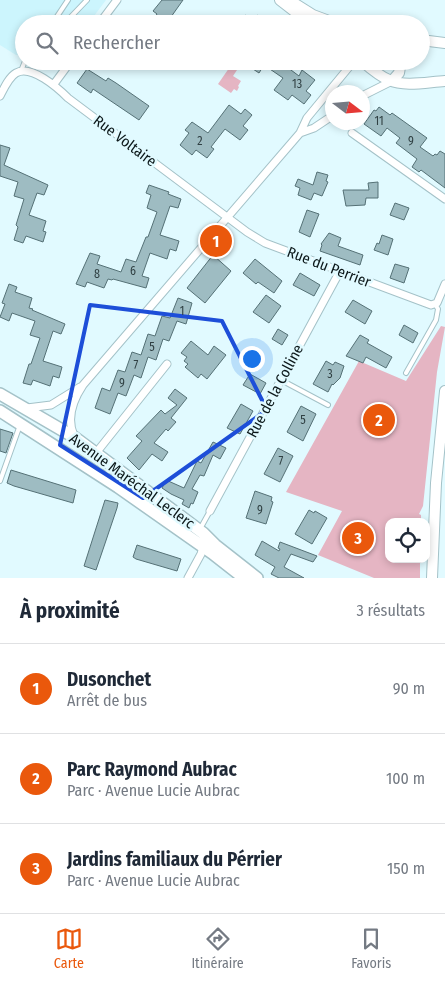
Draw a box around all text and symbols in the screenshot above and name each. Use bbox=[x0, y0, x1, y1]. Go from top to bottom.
search box bbox=[15, 15, 430, 70]
icon: search bbox=[33, 29, 61, 57]
text: Rechercher bbox=[73, 31, 160, 54]
house number: 13 bbox=[292, 77, 302, 91]
north arrow bbox=[325, 85, 370, 130]
street label: Rue Voltaire bbox=[90, 111, 160, 171]
house number: 11 bbox=[374, 114, 384, 128]
house number: 2 bbox=[197, 134, 203, 148]
house number: 9 bbox=[408, 134, 414, 148]
pin: 1 bbox=[200, 222, 232, 260]
street label: Rue du Perrier bbox=[285, 243, 374, 291]
house number: 6 bbox=[130, 264, 136, 278]
house number: 8 bbox=[94, 267, 100, 281]
house number: 1 bbox=[180, 304, 184, 318]
house number: 5 bbox=[149, 340, 155, 354]
street label: Rue de la Colline bbox=[243, 341, 307, 441]
your location bbox=[239, 346, 265, 372]
house number: 7 bbox=[134, 358, 139, 372]
house number: 3 bbox=[327, 367, 333, 381]
house number: 9 bbox=[119, 376, 125, 390]
pin: 2 bbox=[363, 401, 395, 439]
house number: 5 bbox=[300, 413, 306, 427]
street label: Avenue Maréchal Leclerc bbox=[66, 429, 199, 533]
house number: 7 bbox=[279, 454, 284, 468]
house number: 9 bbox=[257, 503, 263, 517]
map controls bbox=[385, 518, 430, 563]
button: locate bbox=[385, 518, 430, 563]
pin: 3 bbox=[342, 519, 374, 557]
text: À proximité bbox=[20, 598, 120, 624]
text: 3 résultats bbox=[357, 601, 425, 620]
text: Dusonchet bbox=[67, 668, 151, 691]
text: 1 bbox=[33, 679, 39, 698]
text: 90 m bbox=[393, 679, 425, 698]
text: Arrêt de bus bbox=[67, 691, 147, 710]
text: Parc Raymond Aubrac bbox=[67, 758, 237, 781]
text: 2 bbox=[32, 769, 40, 788]
text: 100 m bbox=[386, 769, 425, 788]
text: Parc · Avenue Lucie Aubrac bbox=[67, 781, 240, 800]
text: Jardins familiaux du Pérrier bbox=[67, 848, 282, 871]
text: 3 bbox=[32, 859, 40, 878]
text: 150 m bbox=[387, 859, 425, 878]
text: Parc · Avenue Lucie Aubrac bbox=[67, 871, 240, 890]
tab: Carte bbox=[54, 925, 84, 972]
tab: Itinéraire bbox=[191, 925, 244, 972]
tab: Favoris bbox=[351, 925, 391, 972]

